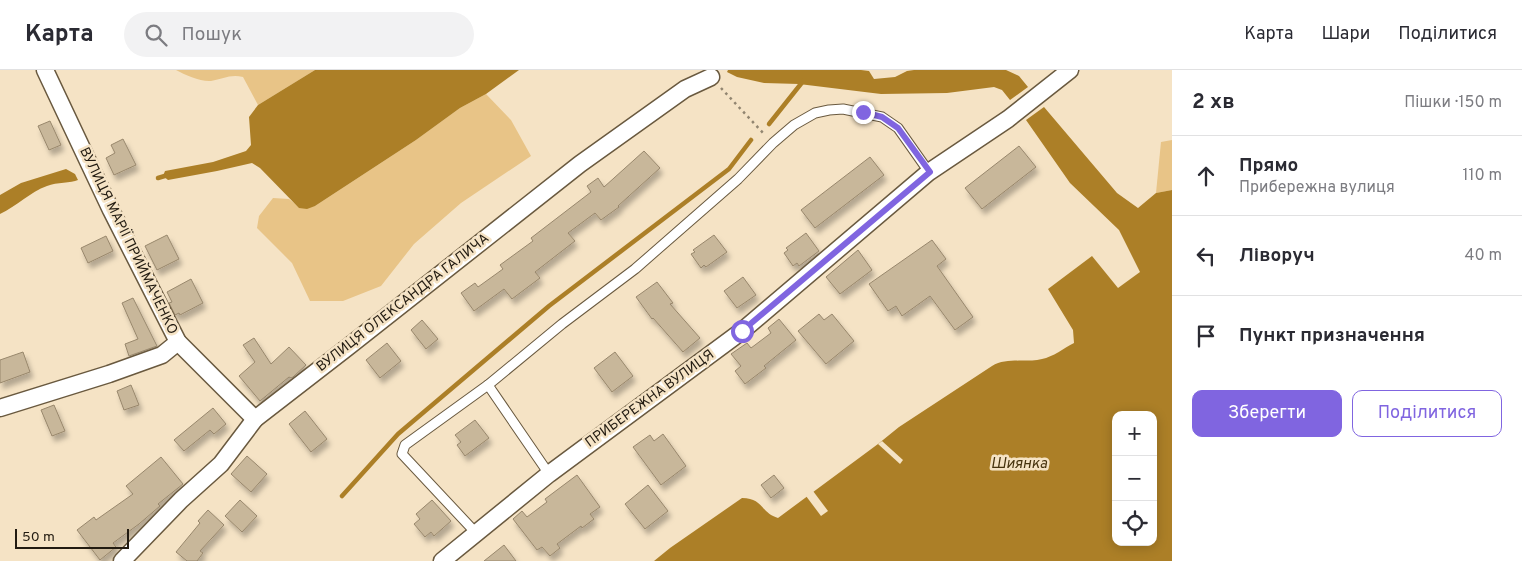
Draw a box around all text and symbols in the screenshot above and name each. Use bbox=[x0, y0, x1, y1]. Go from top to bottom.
search box bbox=[124, 12, 474, 57]
text: Карта bbox=[25, 20, 94, 50]
icon: search bbox=[142, 21, 170, 49]
text: Пошук bbox=[182, 23, 242, 47]
text: Карта bbox=[1244, 23, 1293, 46]
text: Шари bbox=[1321, 23, 1370, 46]
text: Поділитися bbox=[1398, 23, 1497, 46]
text: 2 хв bbox=[1192, 89, 1235, 116]
text: Пішки · 150 m bbox=[1404, 93, 1502, 113]
route end bbox=[852, 101, 875, 124]
street label: ВУЛИЦЯ МАРІЇ ПРИЙМАЧЕНКО bbox=[75, 144, 182, 337]
text: Прямо bbox=[1239, 154, 1298, 178]
icon: ahead bbox=[1192, 162, 1220, 190]
text: 110 m bbox=[1462, 166, 1502, 186]
text: Прибережна вулиця bbox=[1239, 178, 1395, 198]
street label: ВУЛИЦЯ ОЛЕКСАНДРА ГАЛИЧА bbox=[313, 230, 493, 376]
icon: left bbox=[1192, 242, 1220, 270]
text: Ліворуч bbox=[1239, 244, 1315, 268]
text: 40 m bbox=[1464, 246, 1502, 266]
route start bbox=[731, 320, 754, 343]
icon: arrive bbox=[1192, 322, 1220, 350]
text: Пункт призначення bbox=[1239, 324, 1425, 348]
street label: ПРИБЕРЕЖНА ВУЛИЦЯ bbox=[582, 346, 718, 452]
button: Зберегти bbox=[1192, 390, 1342, 437]
button: Поділитися bbox=[1352, 390, 1502, 437]
map controls bbox=[1112, 411, 1157, 546]
button: + bbox=[1112, 411, 1157, 456]
water label: Шиянка bbox=[991, 455, 1048, 474]
button: − bbox=[1112, 456, 1157, 501]
button: locate bbox=[1112, 501, 1157, 546]
scale bar bbox=[15, 526, 129, 549]
text: 50 m bbox=[22, 529, 55, 546]

